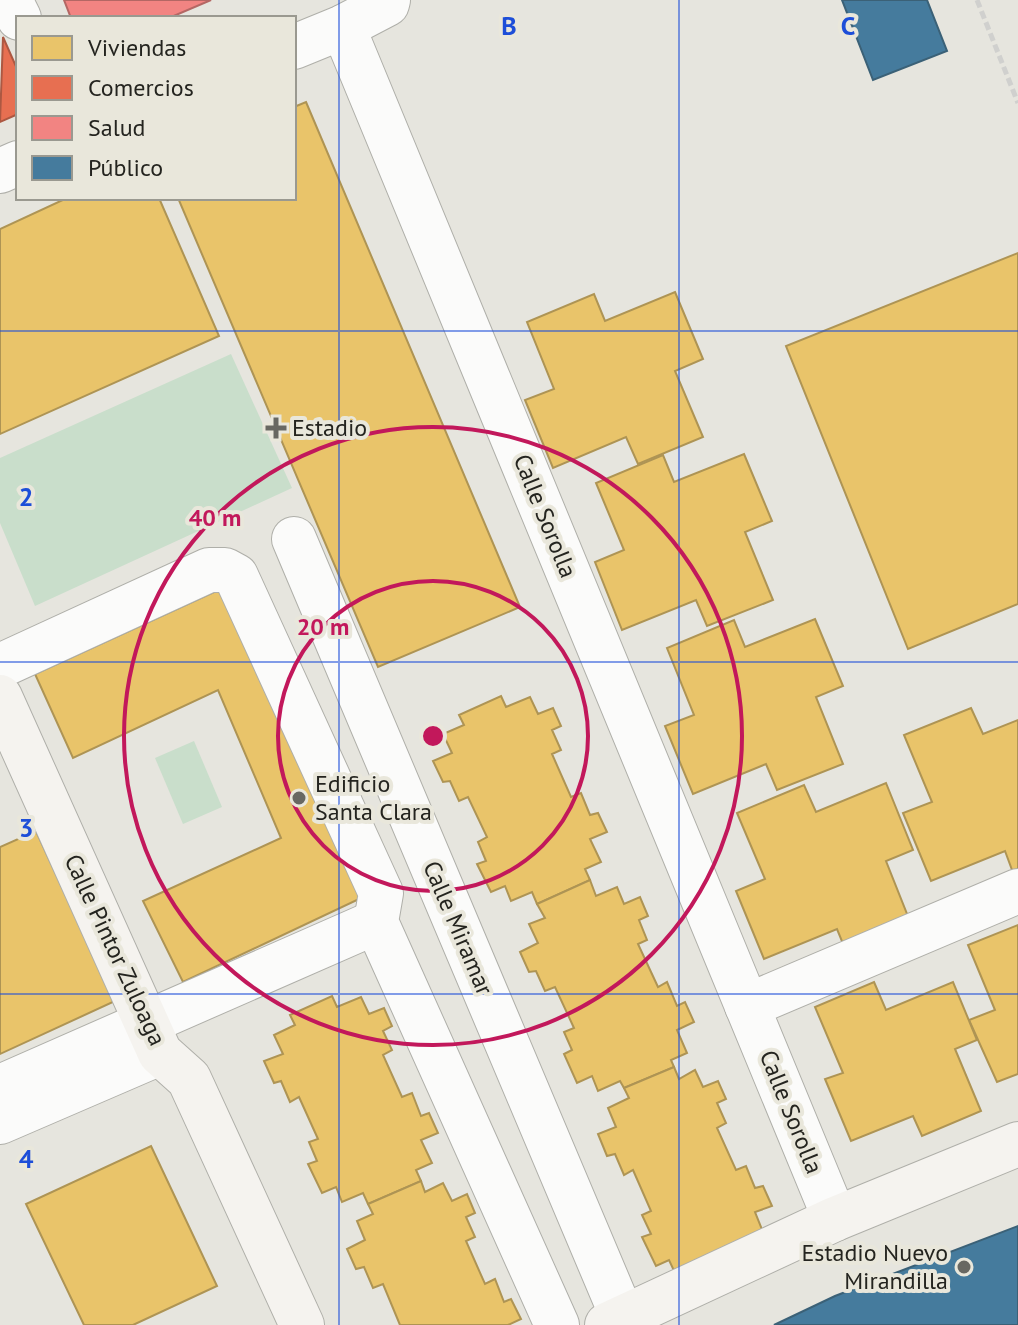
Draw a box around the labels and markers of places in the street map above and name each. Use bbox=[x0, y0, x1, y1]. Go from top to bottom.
place label: Estadio bbox=[292, 412, 367, 443]
marker: Estadio bbox=[267, 419, 285, 437]
centre of rings bbox=[419, 722, 447, 750]
place label: Edificio Santa Clara bbox=[315, 768, 432, 827]
marker: Edificio Santa Clara bbox=[290, 789, 308, 807]
place label: Estadio Nuevo Mirandilla bbox=[801, 1237, 948, 1296]
marker: Estadio Nuevo Mirandilla bbox=[955, 1258, 973, 1276]

